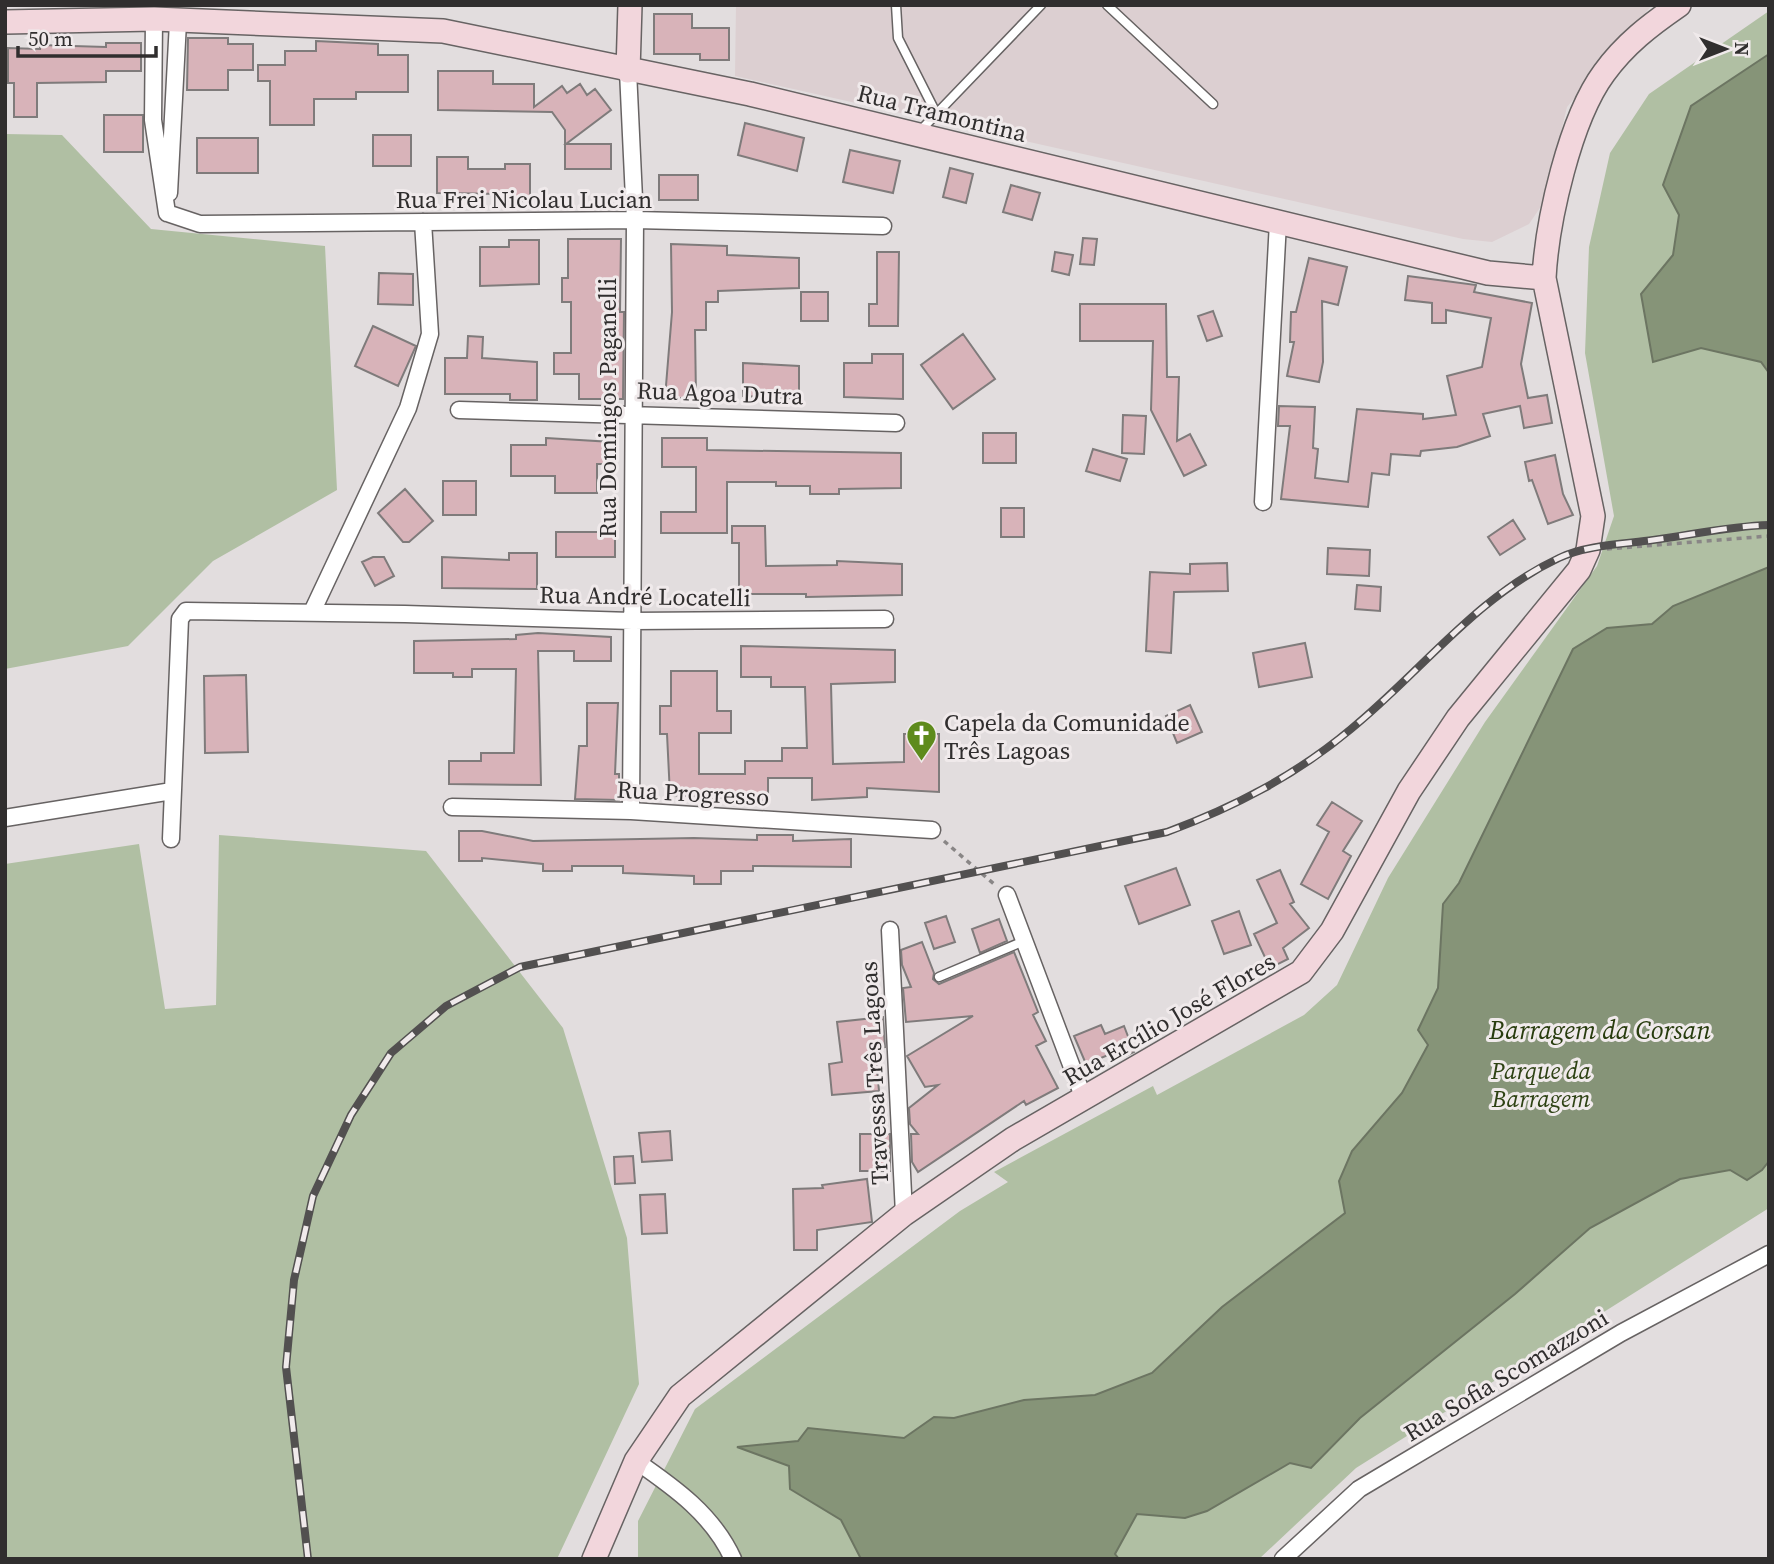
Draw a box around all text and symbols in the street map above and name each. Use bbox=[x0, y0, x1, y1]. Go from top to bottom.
scale bar bbox=[18, 14, 156, 58]
north arrow bbox=[1690, 14, 1760, 84]
text: 50 m bbox=[28, 24, 73, 53]
text: N bbox=[1729, 42, 1755, 56]
street label: Rua Tramontina bbox=[854, 76, 1031, 150]
street label: Rua Frei Nicolau Lucian bbox=[396, 183, 652, 216]
street label: Rua Domingos Paganelli bbox=[591, 278, 624, 538]
street label: Rua Agoa Dutra bbox=[636, 374, 805, 412]
street label: Rua André Locatelli bbox=[539, 578, 751, 614]
place label: Capela da Comunidade Três Lagoas bbox=[944, 706, 1190, 767]
church icon: Capela da Comunidade Três Lagoas bbox=[904, 719, 938, 763]
street label: Rua Progresso bbox=[616, 773, 770, 813]
street label: Rua Ercílio José Flores bbox=[1057, 945, 1281, 1093]
street label: Travessa Três Lagoas bbox=[852, 960, 896, 1186]
water label: Barragem da Corsan bbox=[1488, 1012, 1711, 1048]
park label: Parque da Barragem bbox=[1490, 1054, 1591, 1115]
street label: Rua Sofia Scomazzoni bbox=[1398, 1301, 1614, 1449]

